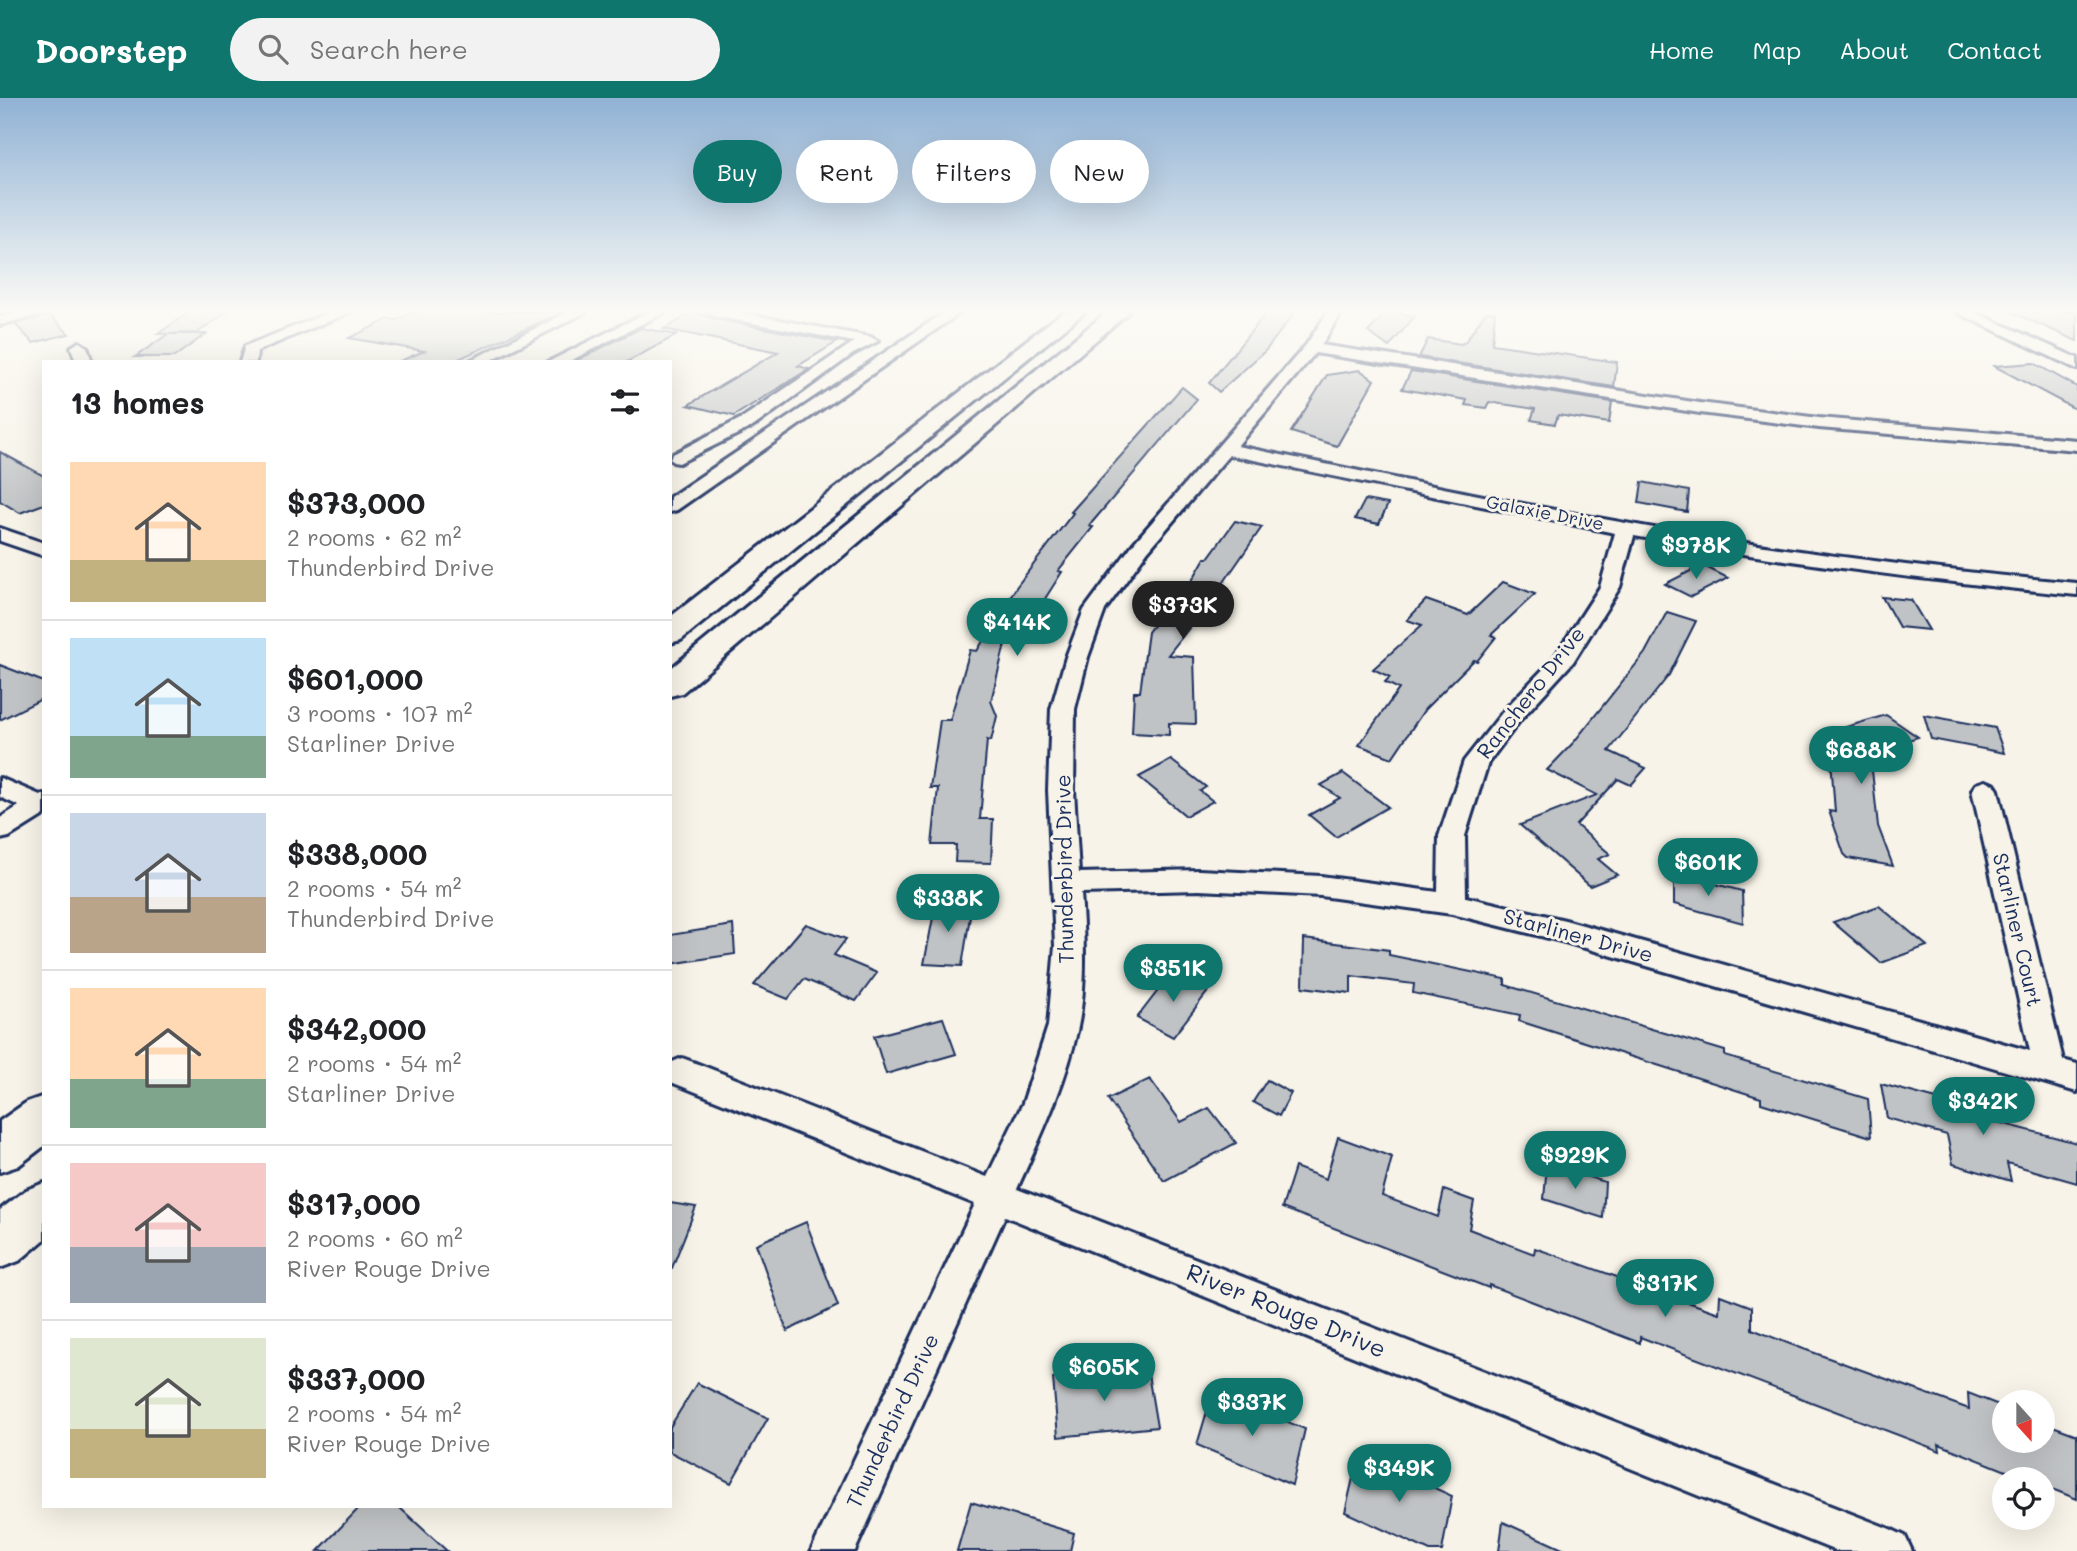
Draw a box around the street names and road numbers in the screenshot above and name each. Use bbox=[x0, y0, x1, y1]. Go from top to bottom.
street label: Galaxie Drive bbox=[1484, 489, 1606, 535]
street label: Ranchero Drive bbox=[1470, 620, 1590, 764]
street label: Thunderbird Drive bbox=[1048, 774, 1079, 964]
street label: Starliner Court bbox=[1988, 850, 2049, 1009]
street label: Starliner Drive bbox=[1501, 902, 1656, 967]
street label: River Rouge Drive bbox=[1182, 1255, 1391, 1364]
street label: Thunderbird Drive bbox=[839, 1329, 944, 1512]

